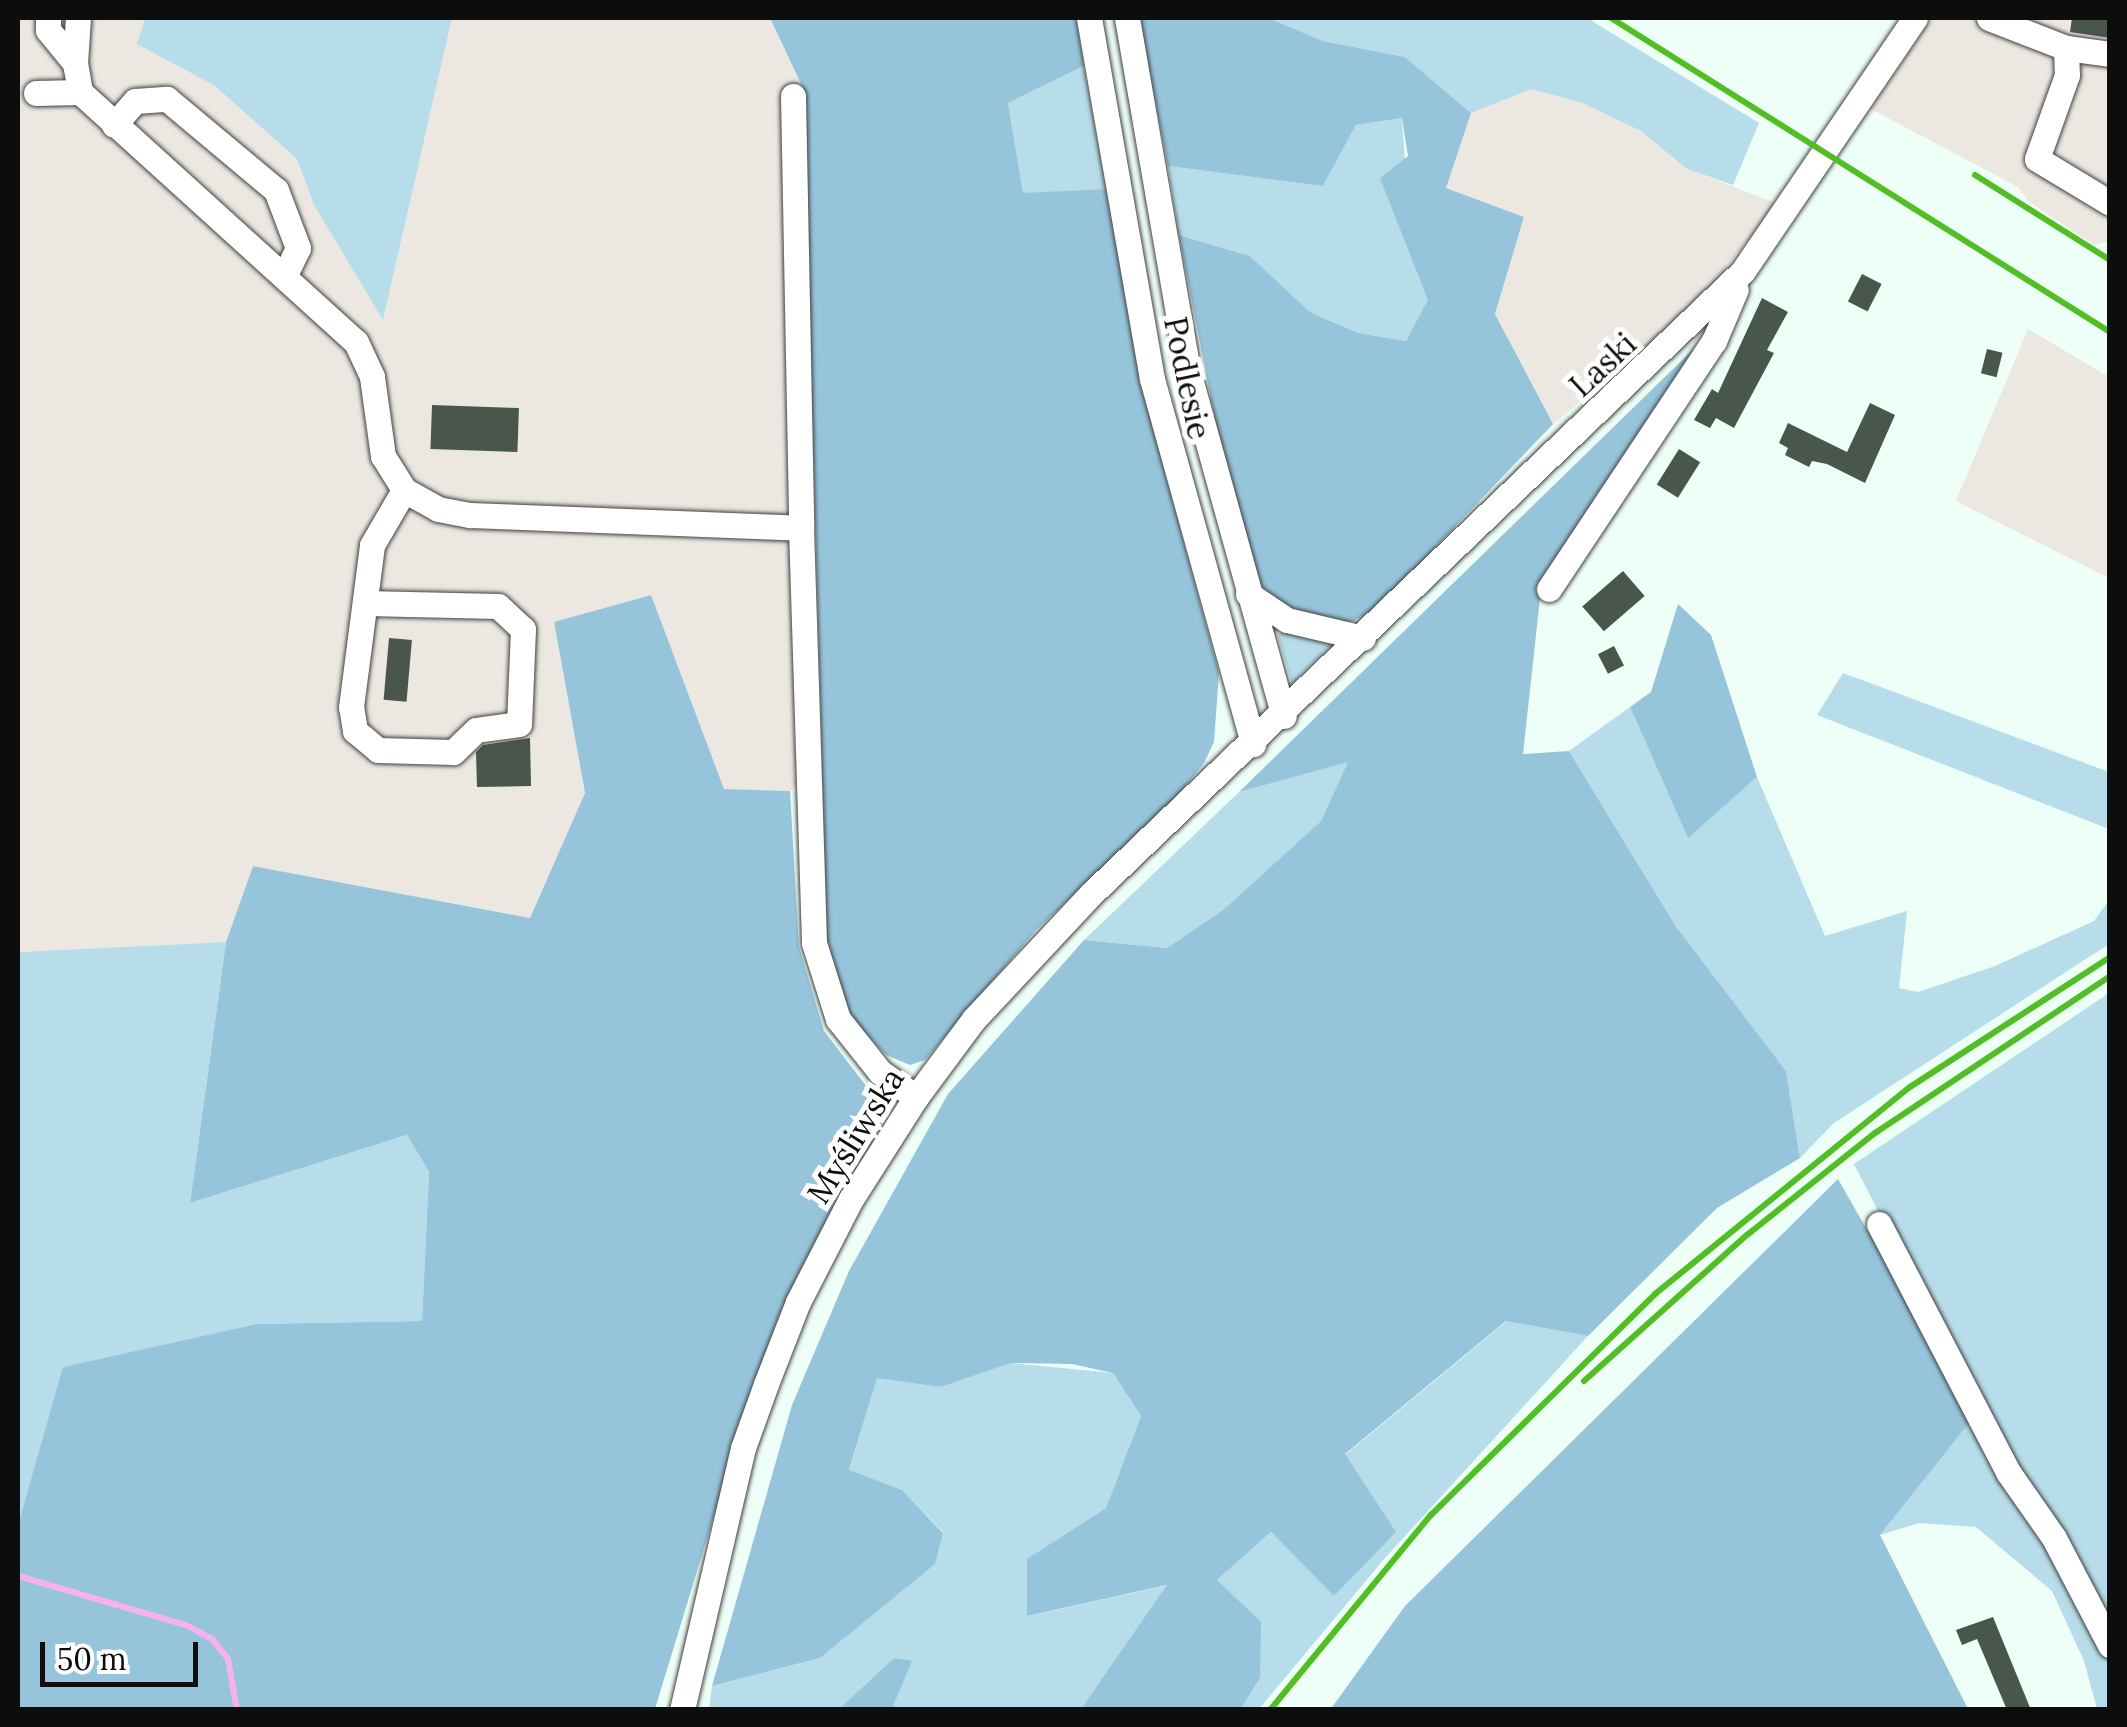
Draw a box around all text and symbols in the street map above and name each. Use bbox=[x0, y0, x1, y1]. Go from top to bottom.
street label: Podlesie bbox=[1155, 313, 1219, 443]
street label: Laski bbox=[1562, 325, 1644, 405]
street label: Myśliwska bbox=[799, 1061, 913, 1211]
scale bar bbox=[45, 1622, 202, 1684]
text: 50 m bbox=[57, 1640, 127, 1678]

